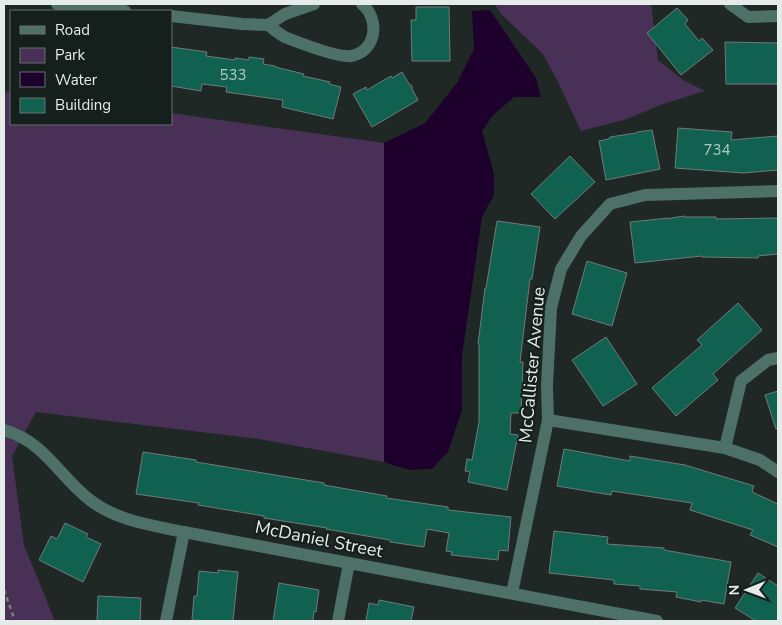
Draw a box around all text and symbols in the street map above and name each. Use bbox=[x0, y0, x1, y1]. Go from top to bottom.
legend bbox=[10, 10, 172, 125]
text: Road bbox=[55, 20, 90, 40]
text: Park bbox=[55, 45, 85, 65]
house number: 533 bbox=[219, 65, 247, 85]
text: Water bbox=[55, 70, 98, 90]
text: Building bbox=[55, 95, 111, 115]
house number: 734 bbox=[703, 140, 731, 160]
street label: McCallister Avenue bbox=[513, 286, 551, 444]
street label: McDaniel Street bbox=[253, 515, 386, 563]
north arrow bbox=[722, 565, 772, 615]
text: N bbox=[725, 585, 744, 596]

